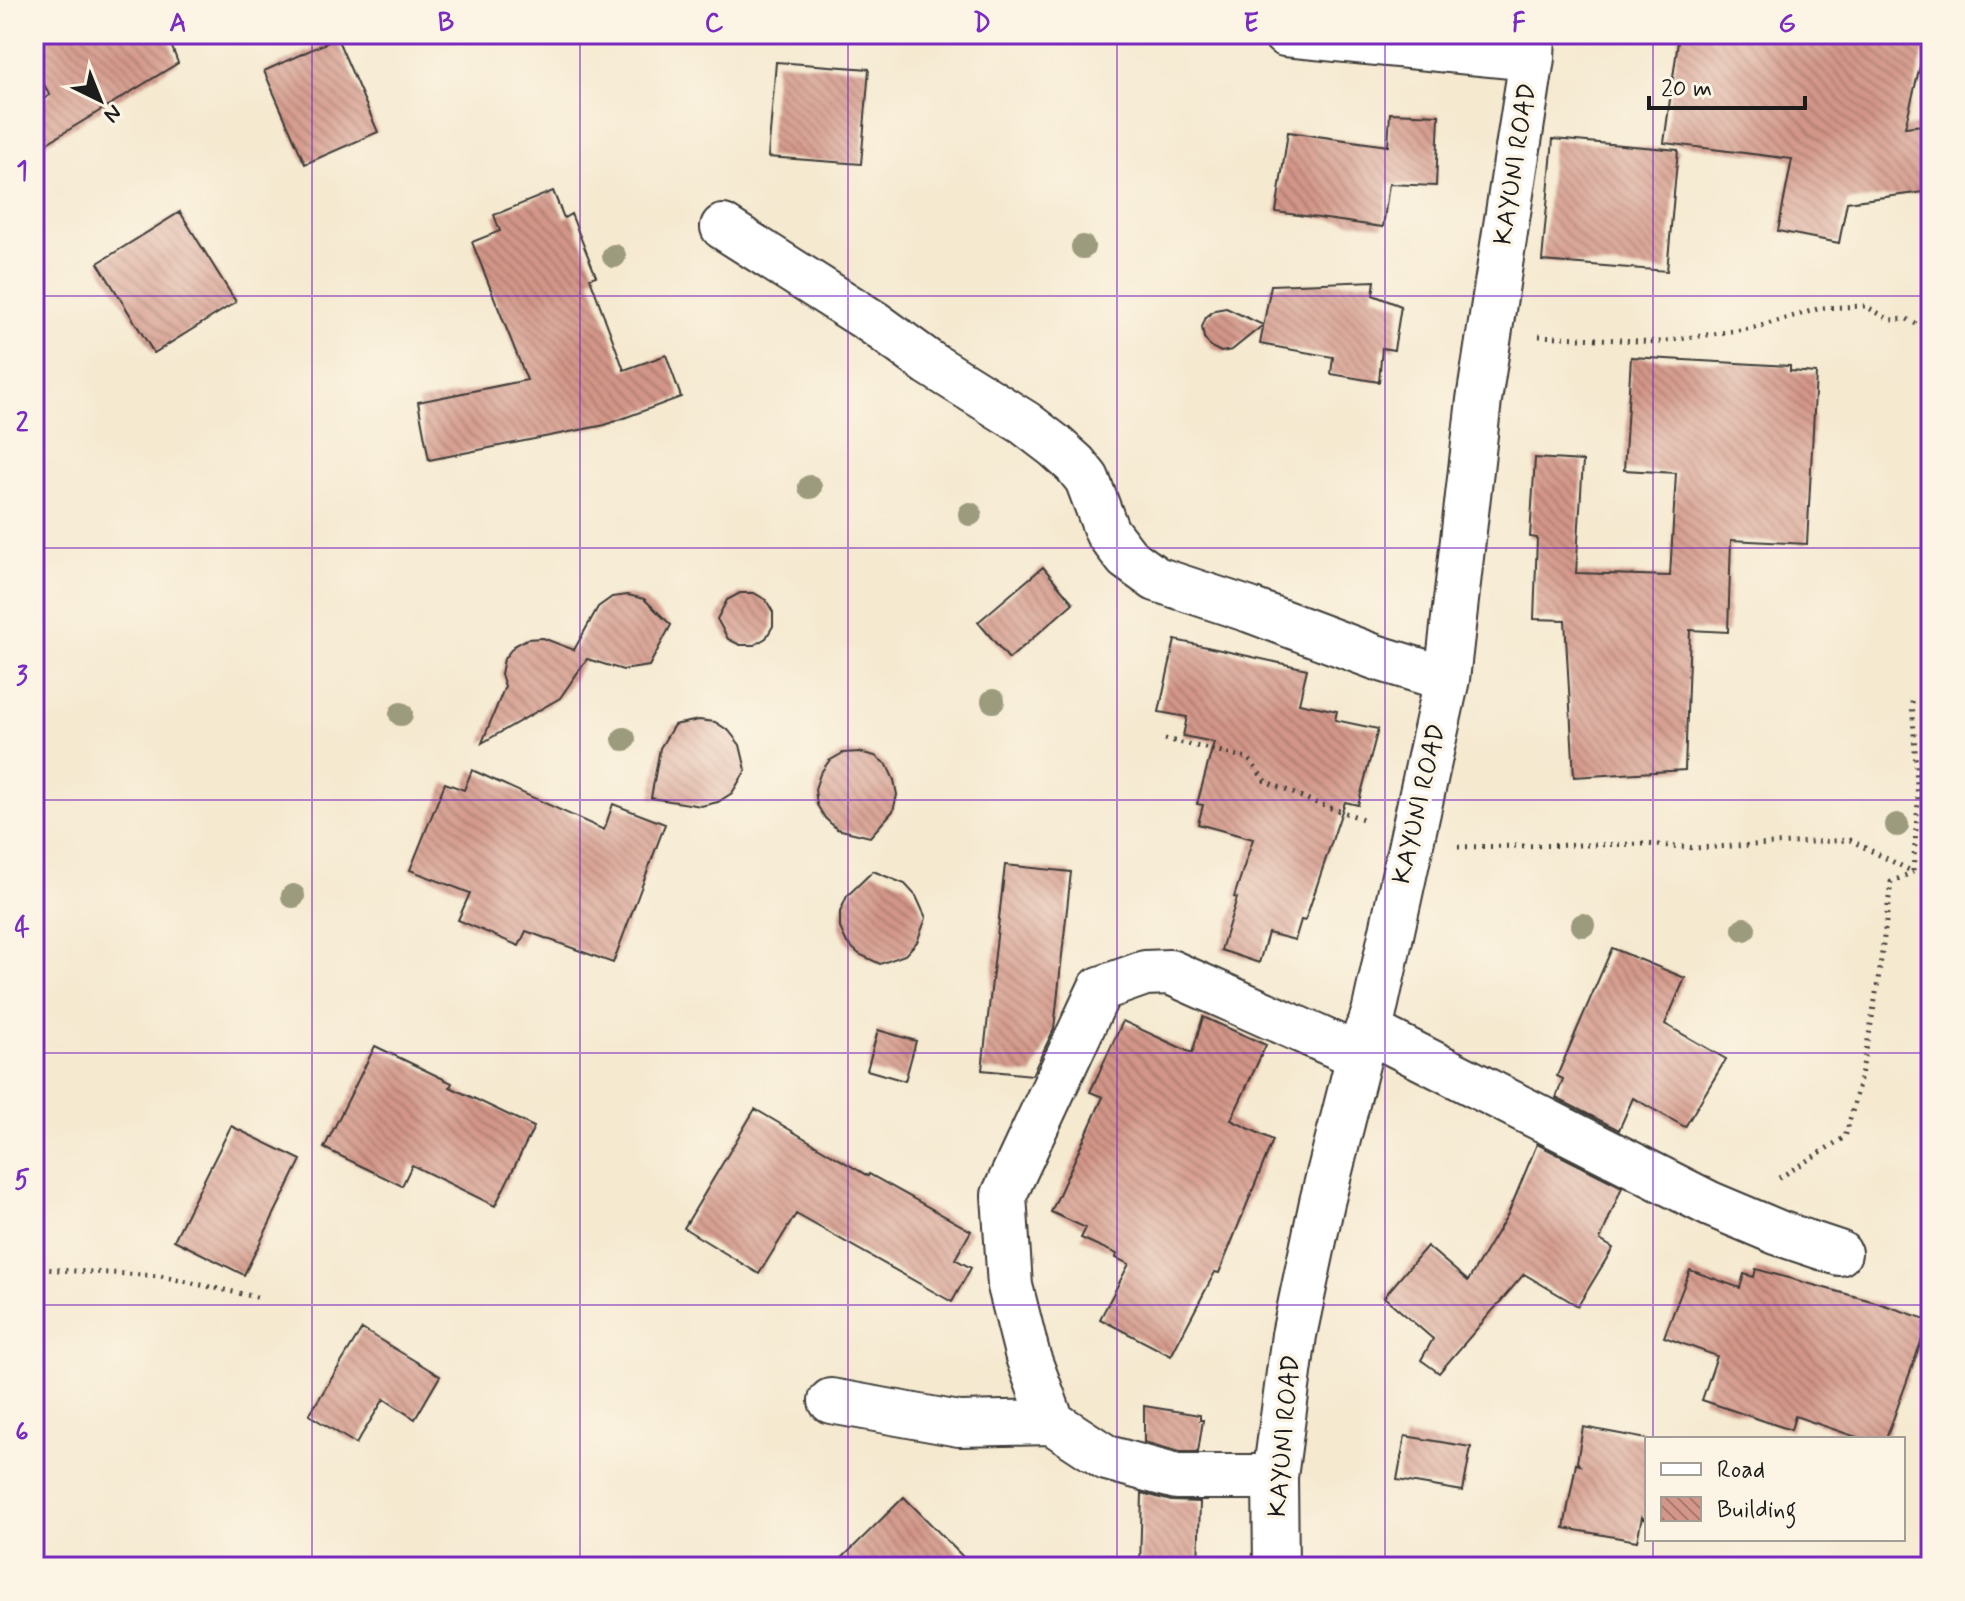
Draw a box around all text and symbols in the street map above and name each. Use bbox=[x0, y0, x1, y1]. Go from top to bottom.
text: A bbox=[169, 7, 187, 41]
text: B bbox=[438, 7, 454, 41]
text: C bbox=[705, 7, 724, 41]
text: D bbox=[973, 7, 991, 41]
text: E bbox=[1243, 7, 1259, 41]
text: F bbox=[1512, 7, 1526, 41]
text: G bbox=[1778, 7, 1796, 41]
north arrow bbox=[60, 60, 140, 140]
scale bar bbox=[1649, 60, 1805, 110]
text: 20 m bbox=[1661, 74, 1712, 105]
street label: KAYUNI ROAD bbox=[1486, 81, 1546, 247]
text: N bbox=[97, 98, 127, 128]
text: 1 bbox=[16, 155, 28, 189]
text: 2 bbox=[16, 407, 29, 441]
text: 3 bbox=[16, 660, 28, 694]
street label: KAYUNI ROAD bbox=[1385, 721, 1455, 887]
text: 4 bbox=[14, 912, 30, 946]
text: 5 bbox=[14, 1164, 30, 1198]
street label: KAYUNI ROAD bbox=[1261, 1353, 1309, 1519]
text: 6 bbox=[15, 1416, 29, 1450]
legend bbox=[1645, 1437, 1905, 1541]
text: Road bbox=[1717, 1455, 1765, 1486]
text: Building bbox=[1717, 1495, 1797, 1529]

